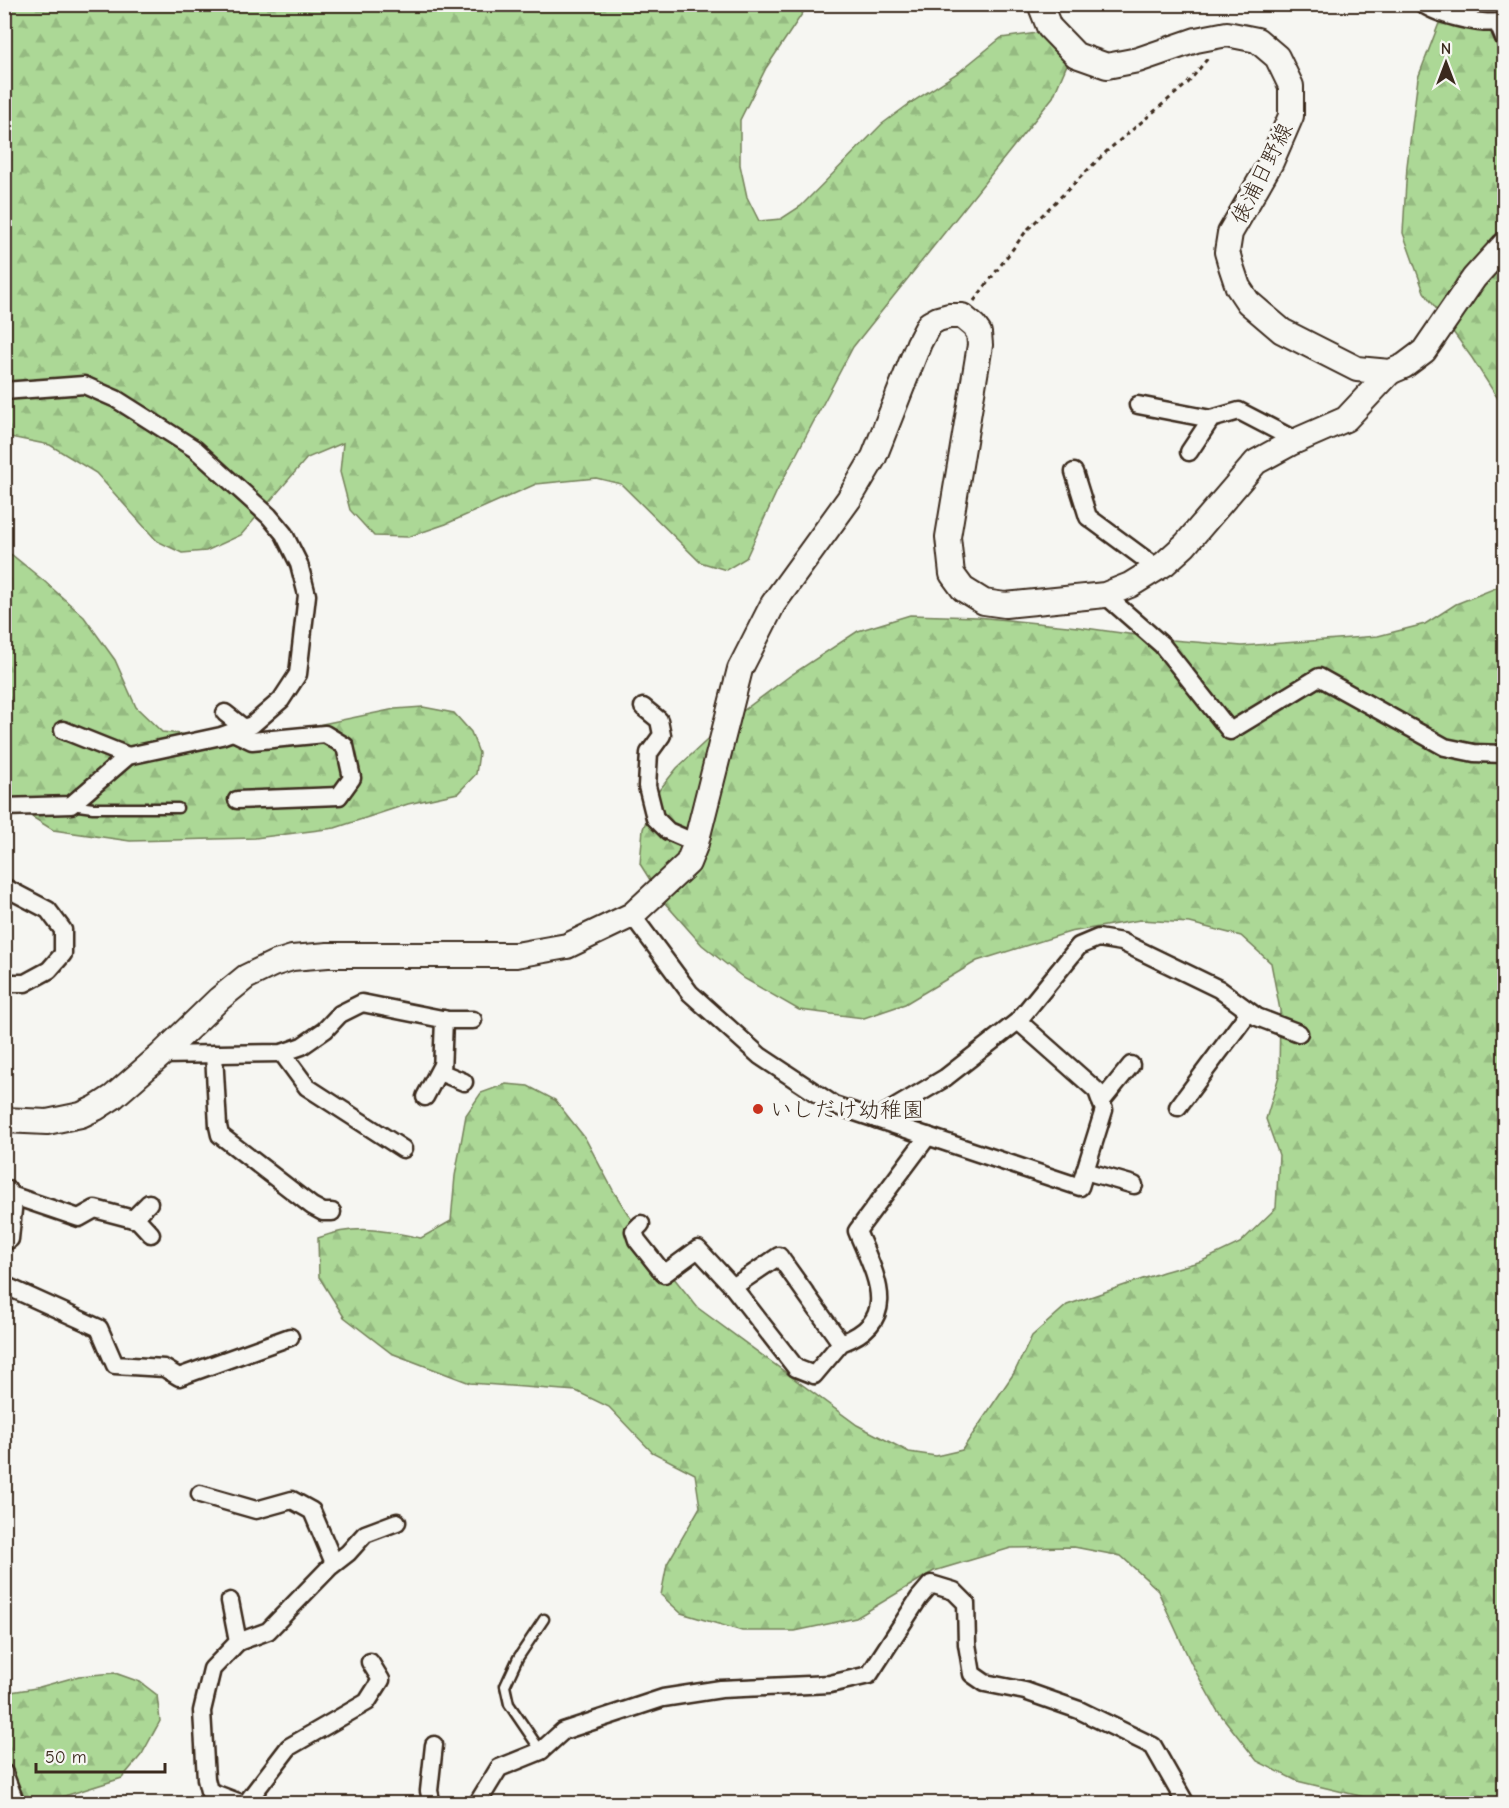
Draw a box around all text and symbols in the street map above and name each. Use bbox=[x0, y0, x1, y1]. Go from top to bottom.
north arrow bbox=[1416, 33, 1476, 93]
text: N bbox=[1441, 40, 1451, 58]
street label: 俵浦日野線 bbox=[1225, 119, 1298, 228]
place label: いしだけ幼稚園 bbox=[770, 1097, 924, 1123]
marker: いしだけ幼稚園 bbox=[751, 1102, 765, 1116]
scale bar bbox=[36, 1736, 165, 1774]
text: 50 m bbox=[45, 1747, 87, 1768]

